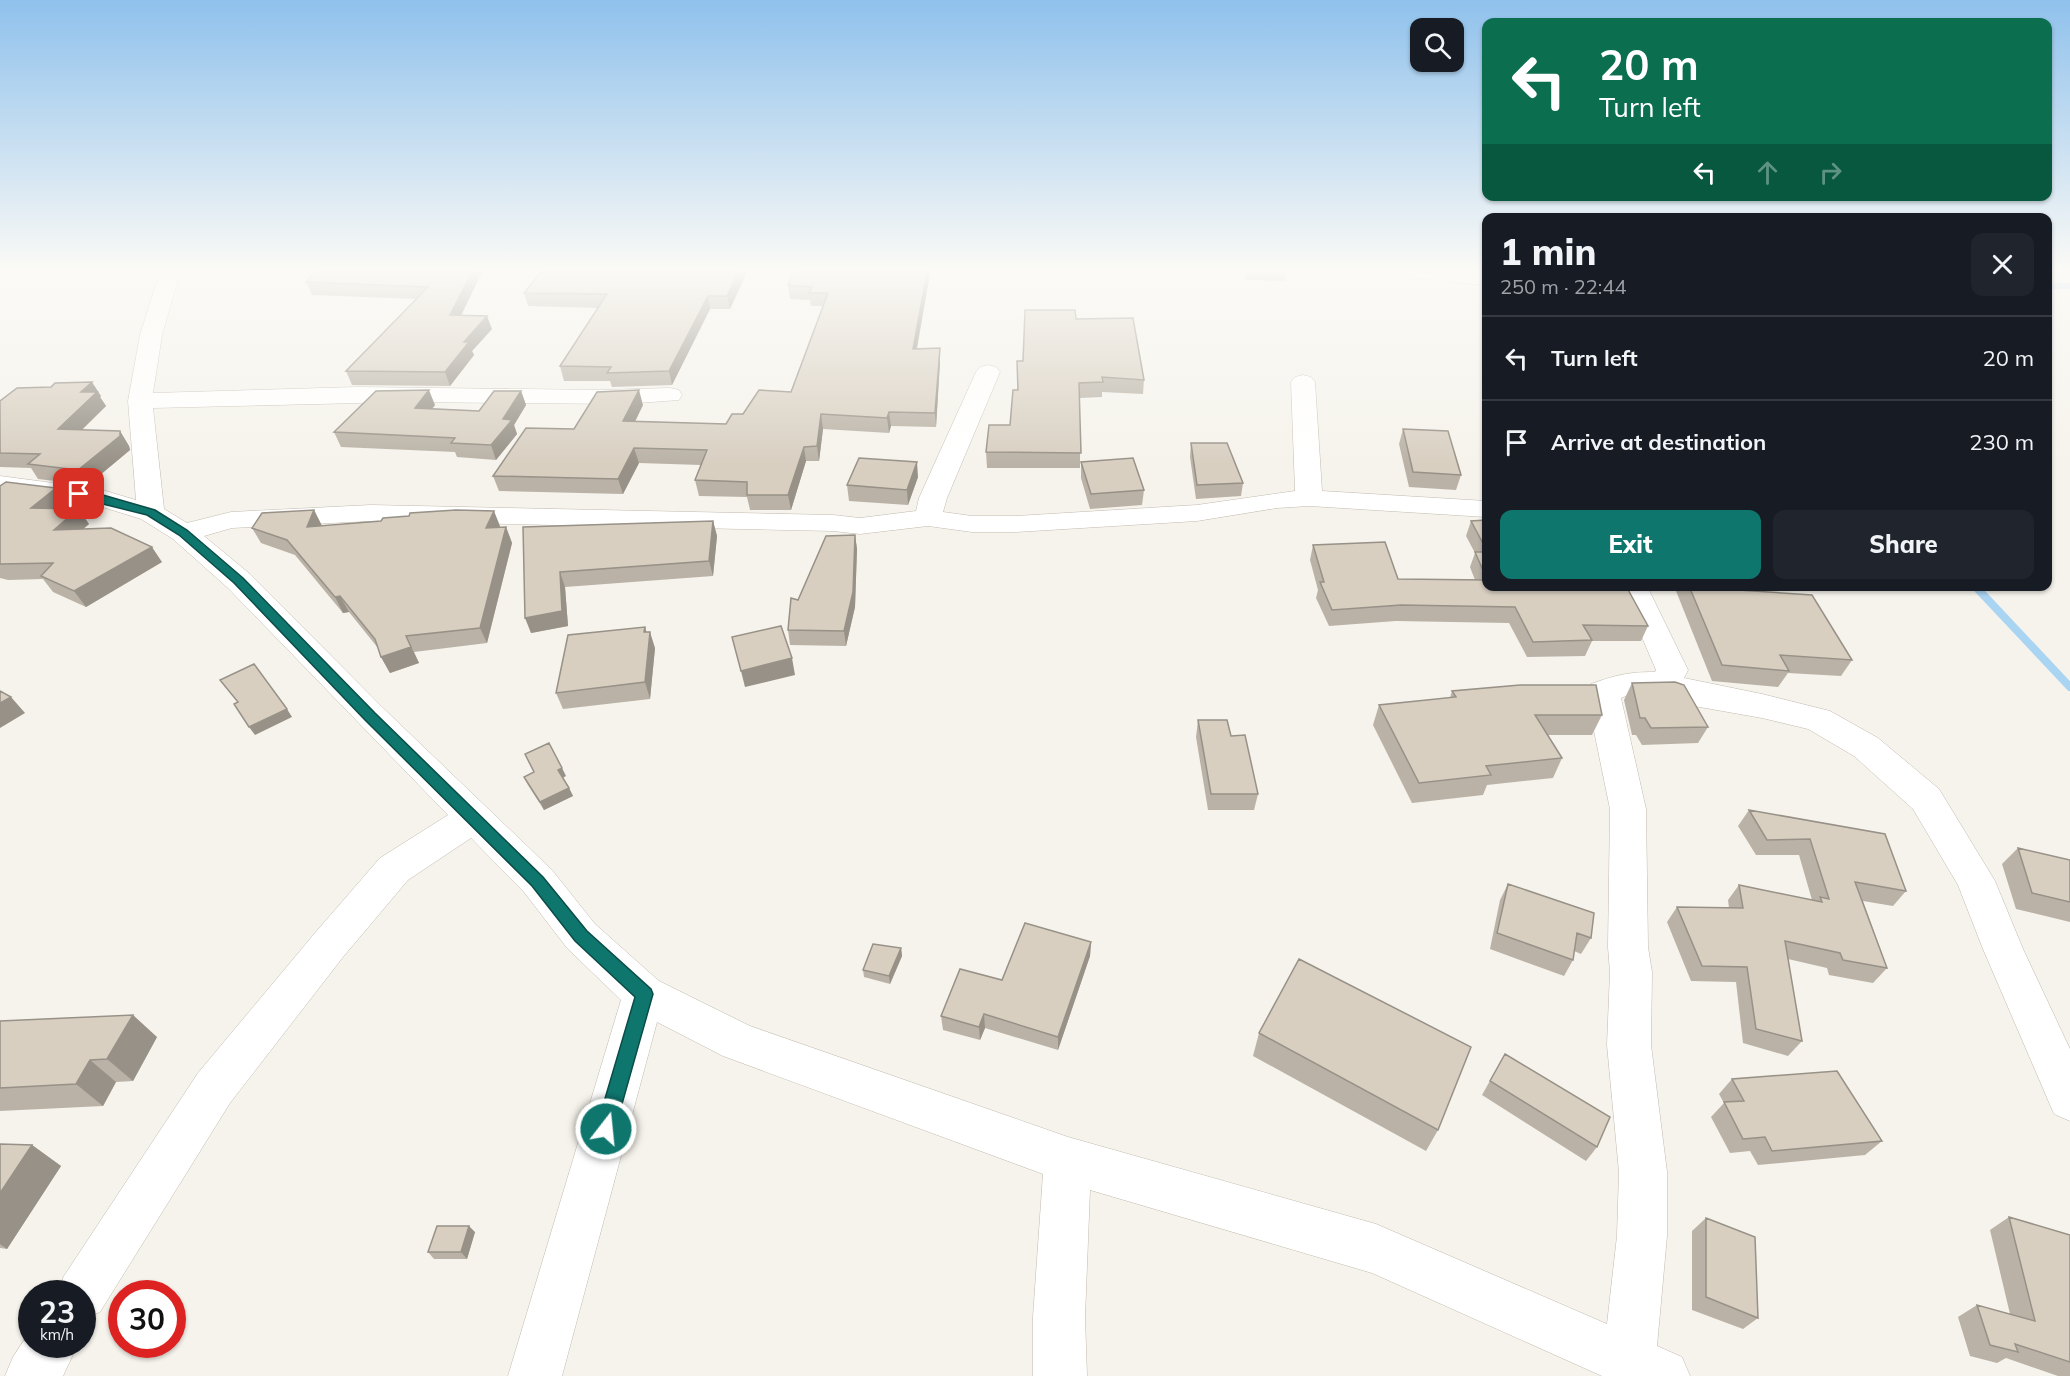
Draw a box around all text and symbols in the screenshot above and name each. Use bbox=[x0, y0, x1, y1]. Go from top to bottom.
map controls bbox=[1410, 18, 1464, 72]
button: search bbox=[1410, 18, 1464, 72]
text: 20 m bbox=[1599, 38, 1699, 91]
icon: left bbox=[1500, 42, 1578, 120]
text: Turn left bbox=[1599, 90, 1701, 124]
icon: left bbox=[1688, 156, 1721, 189]
icon: ahead bbox=[1751, 156, 1784, 189]
icon: right bbox=[1814, 156, 1847, 189]
text: 1 min bbox=[1500, 229, 1596, 274]
button: close bbox=[1971, 233, 2034, 296]
text: 250 m · 22:44 bbox=[1500, 274, 1626, 299]
icon: left bbox=[1500, 342, 1533, 375]
text: Turn left bbox=[1551, 344, 1638, 372]
text: 20 m bbox=[1983, 344, 2034, 372]
icon: arrive bbox=[1500, 426, 1533, 459]
text: Arrive at destination bbox=[1551, 428, 1766, 456]
text: 230 m bbox=[1969, 428, 2034, 456]
pin bbox=[53, 468, 104, 519]
icon: arrive bbox=[62, 477, 95, 510]
button: Exit bbox=[1500, 510, 1761, 579]
button: Share bbox=[1773, 510, 2034, 579]
position arrow bbox=[574, 1097, 638, 1161]
speed limit sign: 30 bbox=[108, 1280, 186, 1358]
text: 23 bbox=[39, 1293, 75, 1331]
text: km/h bbox=[40, 1325, 74, 1344]

